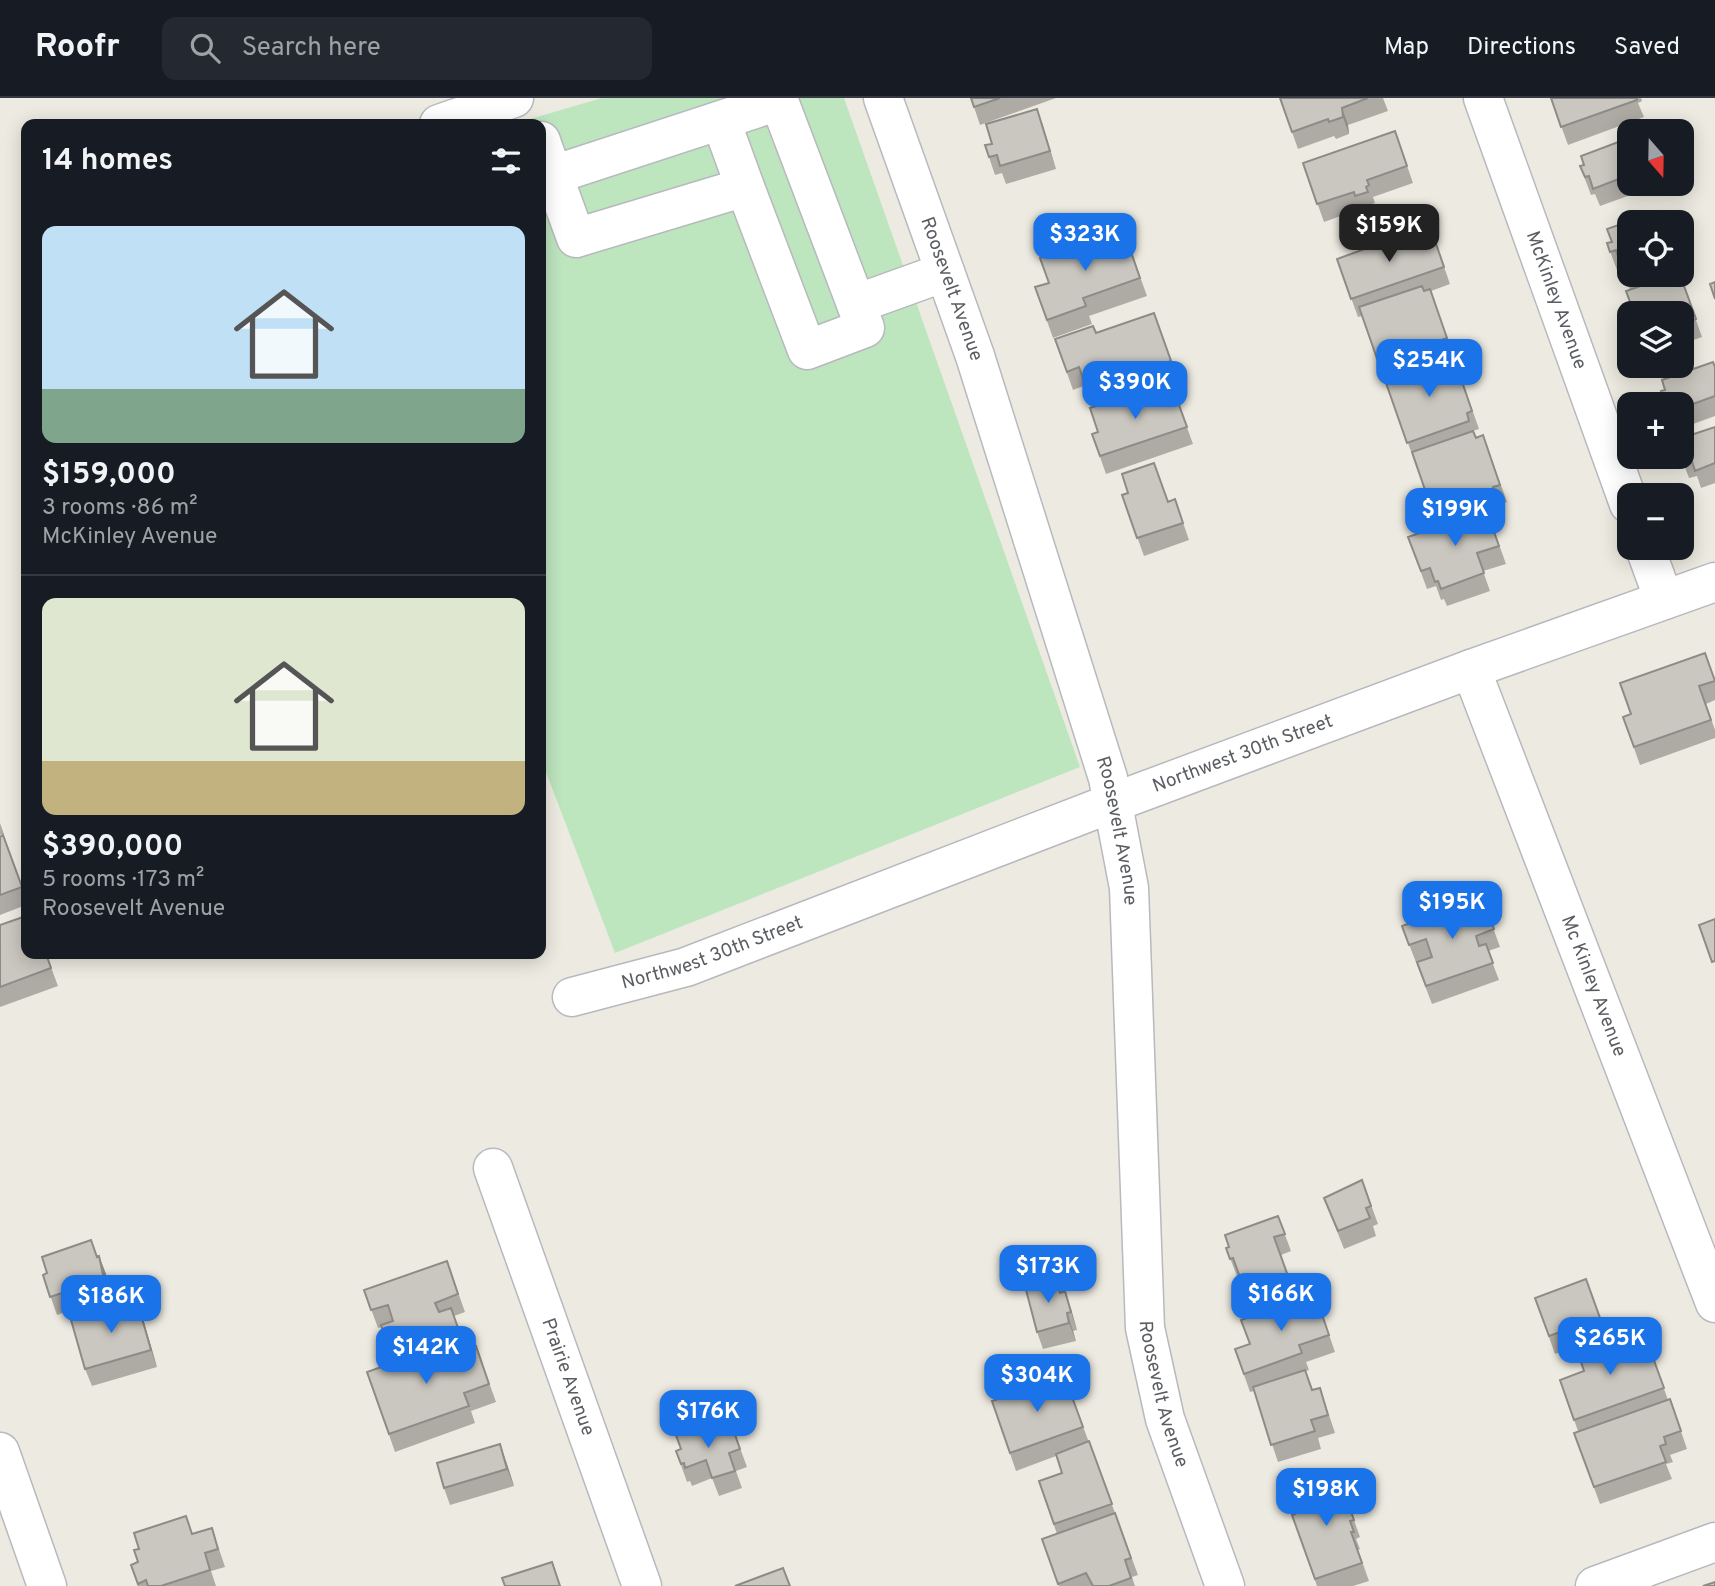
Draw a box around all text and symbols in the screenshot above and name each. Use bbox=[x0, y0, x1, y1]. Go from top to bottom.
search box bbox=[162, 17, 652, 80]
text: Roofr bbox=[35, 27, 120, 69]
icon: search bbox=[186, 29, 224, 67]
text: Search here bbox=[242, 32, 381, 65]
text: Map bbox=[1384, 33, 1429, 63]
text: Directions bbox=[1467, 33, 1576, 63]
text: Saved bbox=[1614, 33, 1680, 63]
north arrow bbox=[1617, 119, 1694, 196]
map controls bbox=[1617, 119, 1694, 560]
icon: filters bbox=[487, 142, 525, 180]
text: 14 homes bbox=[42, 143, 173, 180]
pin: $159K bbox=[1340, 204, 1438, 264]
button: locate bbox=[1617, 210, 1694, 287]
text: $159K bbox=[1355, 212, 1423, 241]
street label: Roosevelt Avenue bbox=[914, 214, 988, 365]
pin: $323K bbox=[1036, 214, 1134, 273]
text: $323K bbox=[1049, 221, 1121, 250]
street label: McKinley Avenue bbox=[1520, 228, 1592, 373]
icon: home bbox=[221, 271, 347, 397]
button: layers bbox=[1617, 301, 1694, 378]
pin: $254K bbox=[1380, 340, 1478, 399]
text: $254K bbox=[1392, 347, 1466, 376]
pin: $390K bbox=[1086, 362, 1184, 421]
text: $390K bbox=[1098, 369, 1172, 398]
button: + bbox=[1617, 392, 1694, 469]
text: $159,000 bbox=[42, 457, 176, 494]
button: − bbox=[1617, 483, 1694, 560]
pin: $199K bbox=[1406, 489, 1504, 548]
text: 3 rooms · 86 m² bbox=[42, 494, 198, 523]
text: $199K bbox=[1421, 496, 1489, 525]
text: McKinley Avenue bbox=[42, 523, 218, 552]
icon: home bbox=[221, 643, 347, 769]
street label: Northwest 30th Street bbox=[1149, 710, 1336, 799]
street label: Roosevelt Avenue bbox=[1090, 753, 1142, 906]
text: $390,000 bbox=[42, 829, 183, 866]
text: 5 rooms · 173 m² bbox=[42, 866, 204, 895]
pin: $195K bbox=[1403, 882, 1501, 941]
text: $195K bbox=[1418, 889, 1486, 918]
text: Roosevelt Avenue bbox=[42, 895, 225, 924]
street label: Northwest 30th Street bbox=[619, 911, 806, 995]
street label: Mc Kinley Avenue bbox=[1555, 912, 1631, 1060]
pin: $173K bbox=[999, 1246, 1097, 1305]
text: $173K bbox=[1015, 1253, 1081, 1282]
pin: $166K bbox=[1232, 1274, 1330, 1333]
pin: $186K bbox=[62, 1276, 160, 1335]
text: $166K bbox=[1247, 1281, 1315, 1310]
text: $186K bbox=[77, 1283, 145, 1312]
street label: Prairie Avenue bbox=[536, 1315, 600, 1439]
pin: $265K bbox=[1561, 1318, 1659, 1377]
street label: Roosevelt Avenue bbox=[1133, 1320, 1193, 1471]
text: $265K bbox=[1574, 1325, 1646, 1354]
pin: $142K bbox=[377, 1326, 475, 1386]
text: $142K bbox=[392, 1334, 460, 1363]
pin: $304K bbox=[988, 1354, 1086, 1414]
text: $304K bbox=[1000, 1362, 1074, 1391]
pin: $176K bbox=[659, 1390, 757, 1450]
text: $176K bbox=[676, 1398, 740, 1427]
pin: $198K bbox=[1277, 1468, 1375, 1528]
text: $198K bbox=[1292, 1476, 1360, 1505]

